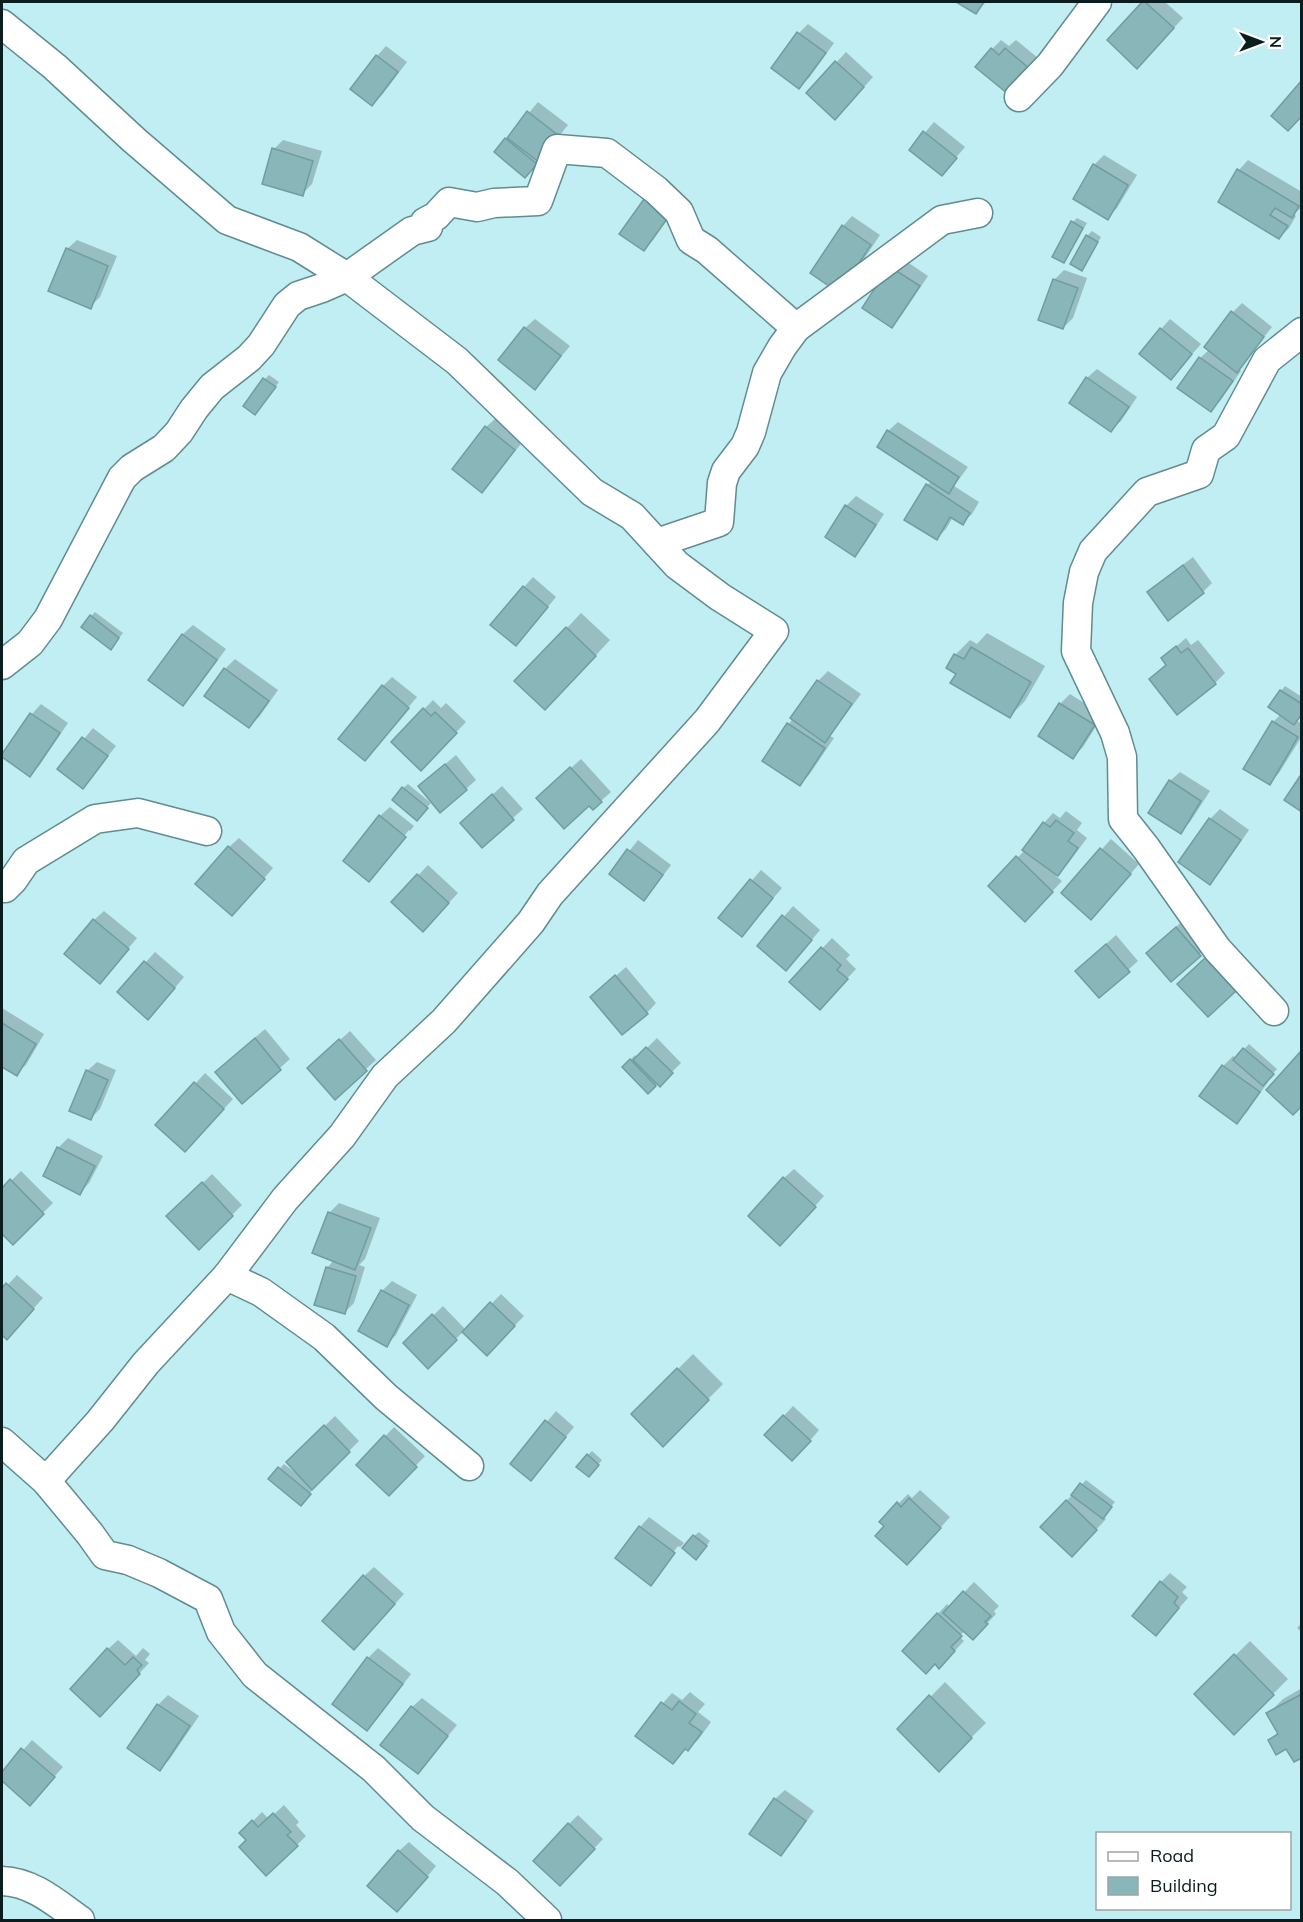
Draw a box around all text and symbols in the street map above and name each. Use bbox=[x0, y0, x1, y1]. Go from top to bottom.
north arrow bbox=[1231, 12, 1291, 72]
text: N bbox=[1266, 36, 1286, 48]
legend bbox=[1096, 1832, 1291, 1910]
text: Road bbox=[1150, 1844, 1194, 1867]
text: Building bbox=[1150, 1874, 1218, 1897]

